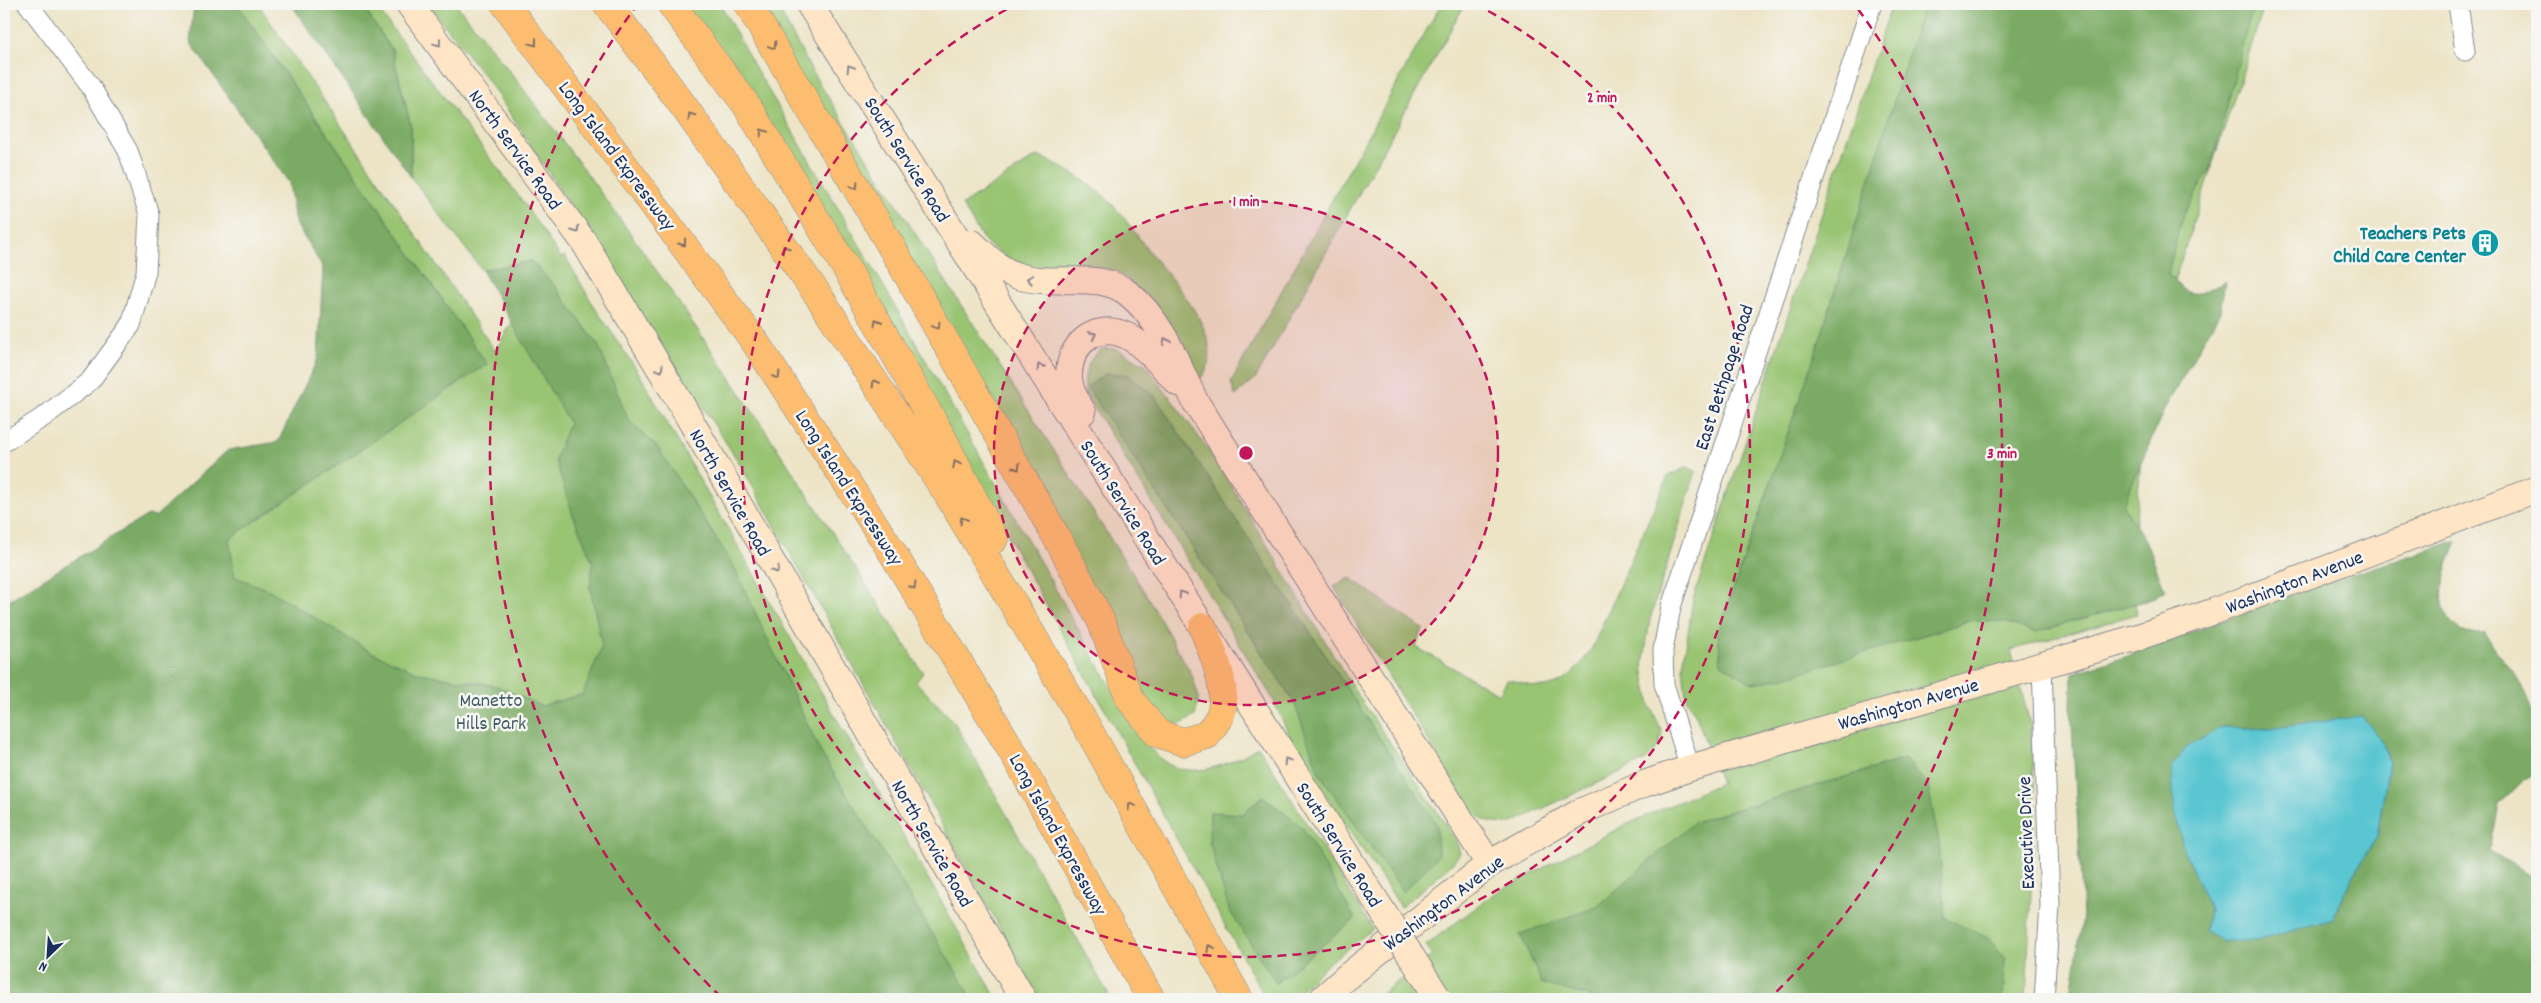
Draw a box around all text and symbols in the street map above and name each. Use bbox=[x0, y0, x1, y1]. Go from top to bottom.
one-way arrow bbox=[432, 37, 441, 47]
one-way arrow bbox=[529, 37, 537, 46]
one-way arrow bbox=[766, 40, 776, 49]
one-way arrow bbox=[847, 64, 857, 73]
street label: Long Island Expressway bbox=[550, 76, 682, 238]
street label: North Service Road bbox=[460, 85, 567, 217]
text: 2 min bbox=[1587, 88, 1617, 110]
street label: South Service Road bbox=[856, 92, 955, 229]
one-way arrow bbox=[688, 112, 697, 122]
one-way arrow bbox=[759, 128, 769, 137]
one-way arrow bbox=[849, 180, 859, 189]
text: 1 min bbox=[1233, 192, 1259, 214]
place label: Teachers Pets Child Care Center bbox=[2333, 221, 2467, 272]
one-way arrow bbox=[570, 224, 578, 233]
building icon: Teachers Pets Child Care Center bbox=[2470, 228, 2500, 258]
one-way arrow bbox=[678, 237, 686, 246]
one-way arrow bbox=[782, 245, 791, 254]
one-way arrow bbox=[1025, 274, 1034, 284]
street label: East Bethpage Road bbox=[1689, 301, 1763, 454]
one-way arrow bbox=[873, 319, 883, 328]
one-way arrow bbox=[930, 321, 940, 330]
one-way arrow bbox=[1088, 331, 1097, 341]
one-way arrow bbox=[1162, 337, 1172, 346]
one-way arrow bbox=[654, 363, 664, 372]
one-way arrow bbox=[1036, 364, 1046, 373]
one-way arrow bbox=[771, 371, 781, 380]
one-way arrow bbox=[872, 380, 881, 389]
street label: Long Island Expressway bbox=[787, 405, 909, 573]
street label: North Service Road bbox=[680, 424, 776, 563]
street label: South Service Road bbox=[1072, 435, 1171, 572]
centre of rings bbox=[1237, 444, 1255, 462]
text: 3 min bbox=[1987, 444, 2017, 466]
one-way arrow bbox=[952, 460, 962, 469]
one-way arrow bbox=[1011, 462, 1021, 471]
one-way arrow bbox=[960, 517, 970, 526]
street label: Washington Avenue bbox=[2222, 545, 2368, 623]
one-way arrow bbox=[770, 565, 780, 574]
one-way arrow bbox=[906, 580, 916, 589]
one-way arrow bbox=[1179, 590, 1188, 599]
street label: Washington Avenue bbox=[1835, 672, 1983, 739]
park label: Manetto Hills Park bbox=[456, 688, 526, 739]
street label: Long Island Expressway bbox=[1000, 750, 1113, 922]
one-way arrow bbox=[1284, 757, 1294, 766]
street label: North Service Road bbox=[882, 775, 978, 914]
street label: Executive Drive bbox=[2012, 776, 2044, 890]
street label: South Service Road bbox=[1288, 777, 1387, 914]
one-way arrow bbox=[1128, 802, 1138, 811]
street label: Washington Avenue bbox=[1379, 849, 1511, 959]
north arrow bbox=[22, 930, 72, 980]
one-way arrow bbox=[1206, 945, 1216, 954]
text: N bbox=[36, 955, 51, 976]

